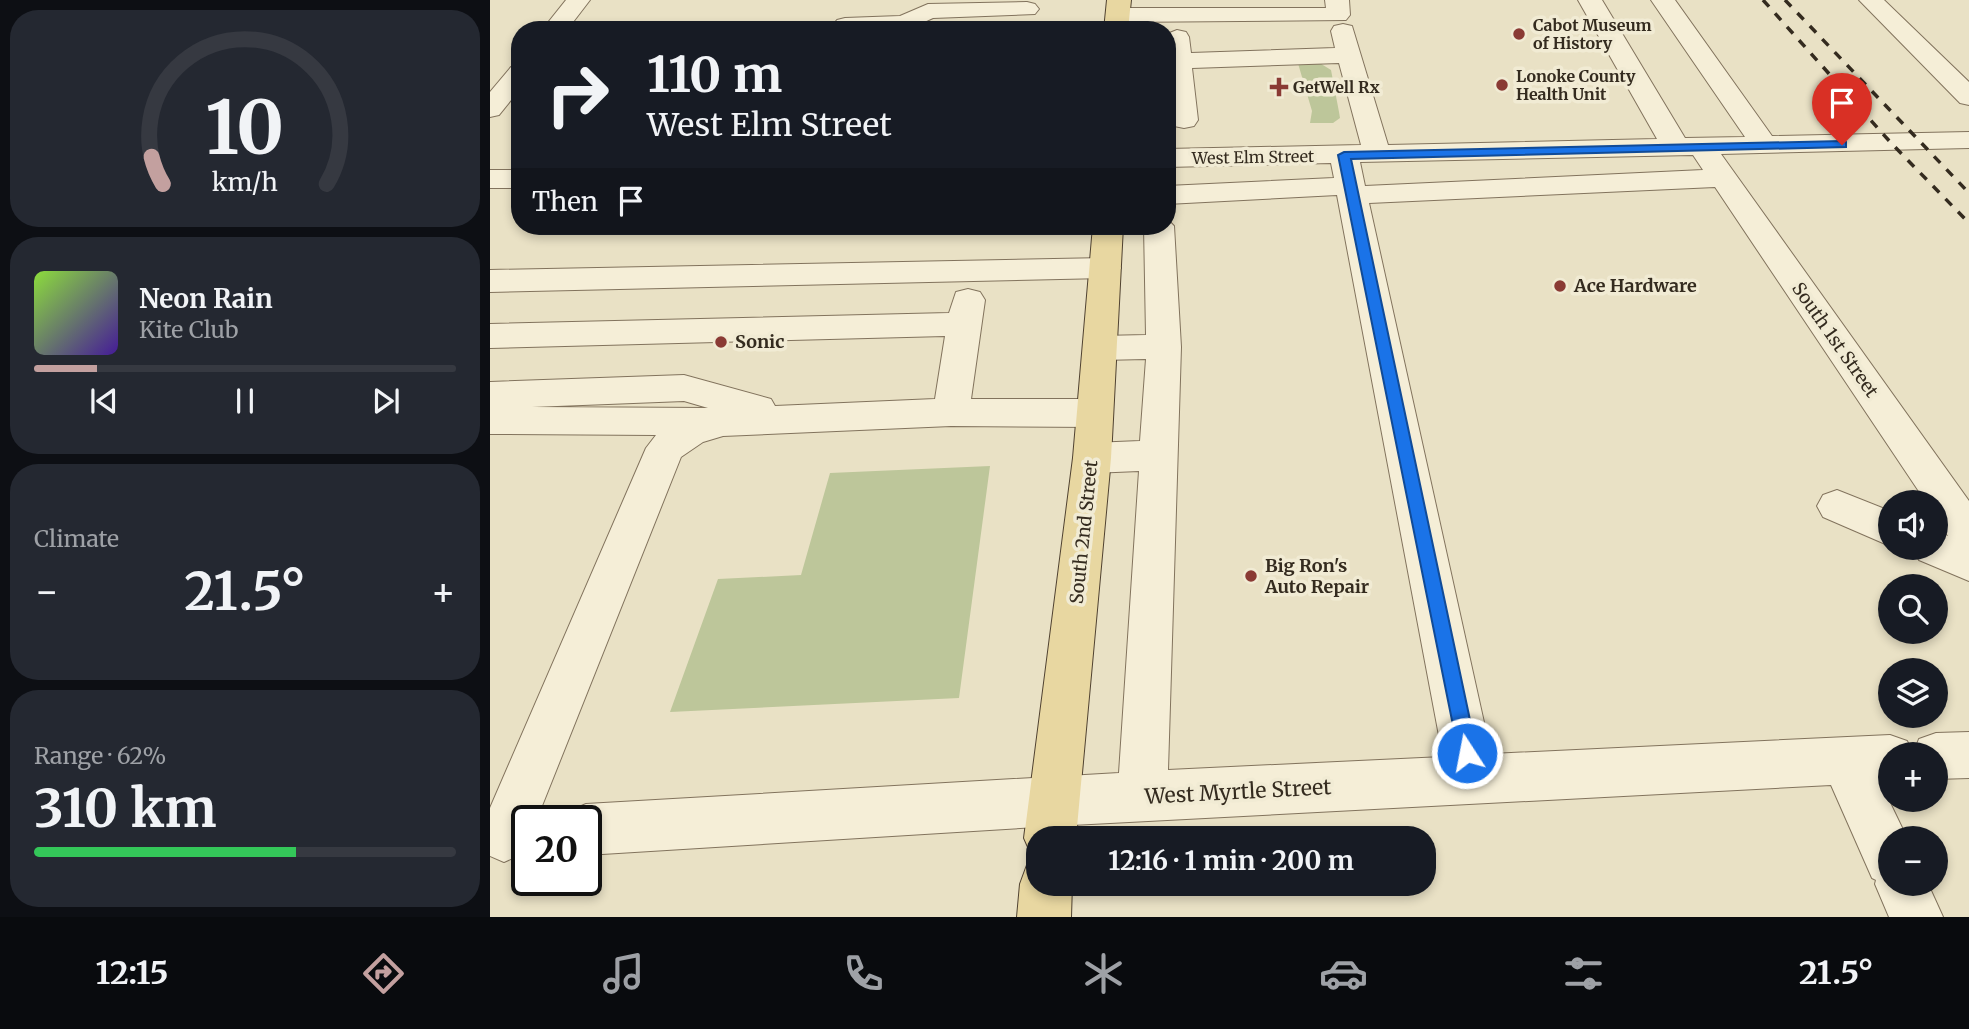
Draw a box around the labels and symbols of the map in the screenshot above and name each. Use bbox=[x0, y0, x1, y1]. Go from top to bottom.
place label: Cabot Museum of History bbox=[1533, 15, 1652, 53]
marker: Cabot Museum of History bbox=[1511, 26, 1527, 42]
place label: Lonoke County Health Unit bbox=[1516, 66, 1636, 104]
pin bbox=[1812, 73, 1872, 145]
place label: GetWell Rx bbox=[1293, 77, 1380, 97]
marker: Lonoke County Health Unit bbox=[1494, 77, 1510, 93]
marker: GetWell Rx bbox=[1271, 79, 1287, 95]
street label: West Elm Street bbox=[1191, 146, 1315, 168]
place label: Ace Hardware bbox=[1573, 274, 1697, 297]
marker: Ace Hardware bbox=[1552, 278, 1568, 294]
street label: South 1st Street bbox=[1787, 278, 1884, 402]
place label: Sonic bbox=[735, 330, 784, 353]
marker: Sonic bbox=[713, 334, 729, 350]
street label: South 2nd Street bbox=[1065, 459, 1103, 605]
place label: Big Ron's Auto Repair bbox=[1264, 554, 1369, 598]
marker: Big Ron's Auto Repair bbox=[1243, 568, 1259, 584]
position arrow bbox=[1430, 716, 1504, 790]
street label: West Myrtle Street bbox=[1143, 773, 1332, 810]
speed limit sign: 20 bbox=[511, 805, 602, 896]

